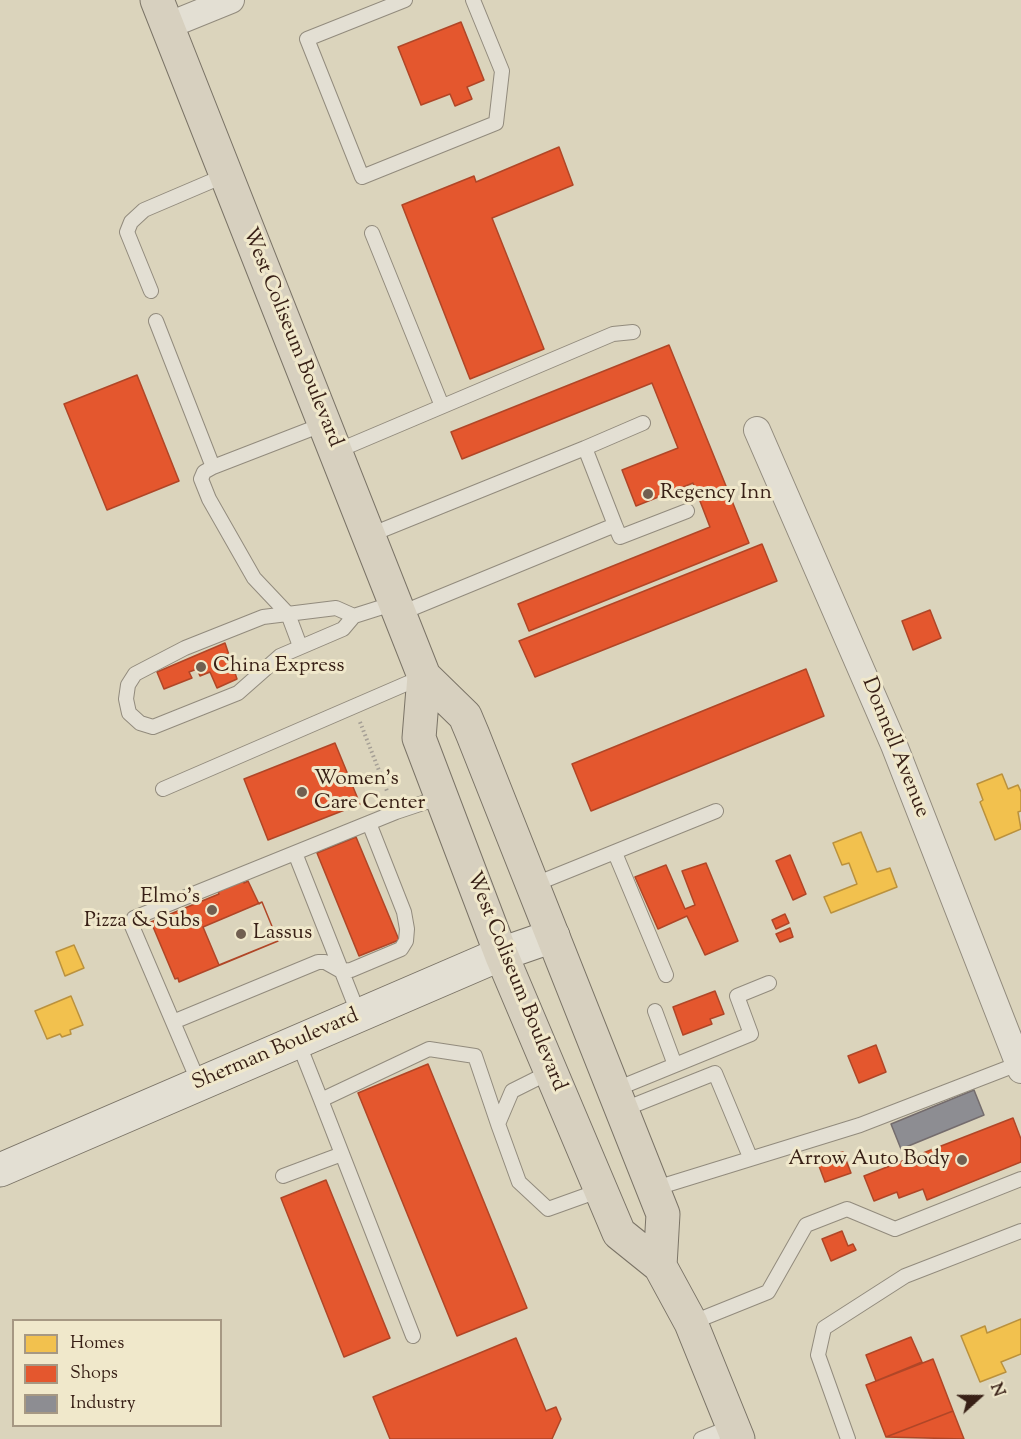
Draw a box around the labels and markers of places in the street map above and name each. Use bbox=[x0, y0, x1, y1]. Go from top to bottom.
place label: Regency Inn bbox=[660, 481, 772, 507]
marker: Regency Inn bbox=[641, 487, 655, 501]
place label: China Express bbox=[213, 654, 345, 680]
marker: China Express bbox=[194, 660, 208, 674]
place label: Women's Care Center bbox=[314, 767, 425, 817]
marker: Women's Care Center bbox=[295, 785, 309, 799]
place label: Elmo's Pizza & Subs bbox=[84, 885, 200, 935]
marker: Elmo's Pizza & Subs bbox=[205, 903, 219, 917]
place label: Lassus bbox=[253, 921, 312, 947]
marker: Lassus bbox=[234, 927, 248, 941]
place label: Arrow Auto Body bbox=[788, 1147, 950, 1173]
marker: Arrow Auto Body bbox=[955, 1153, 969, 1167]

